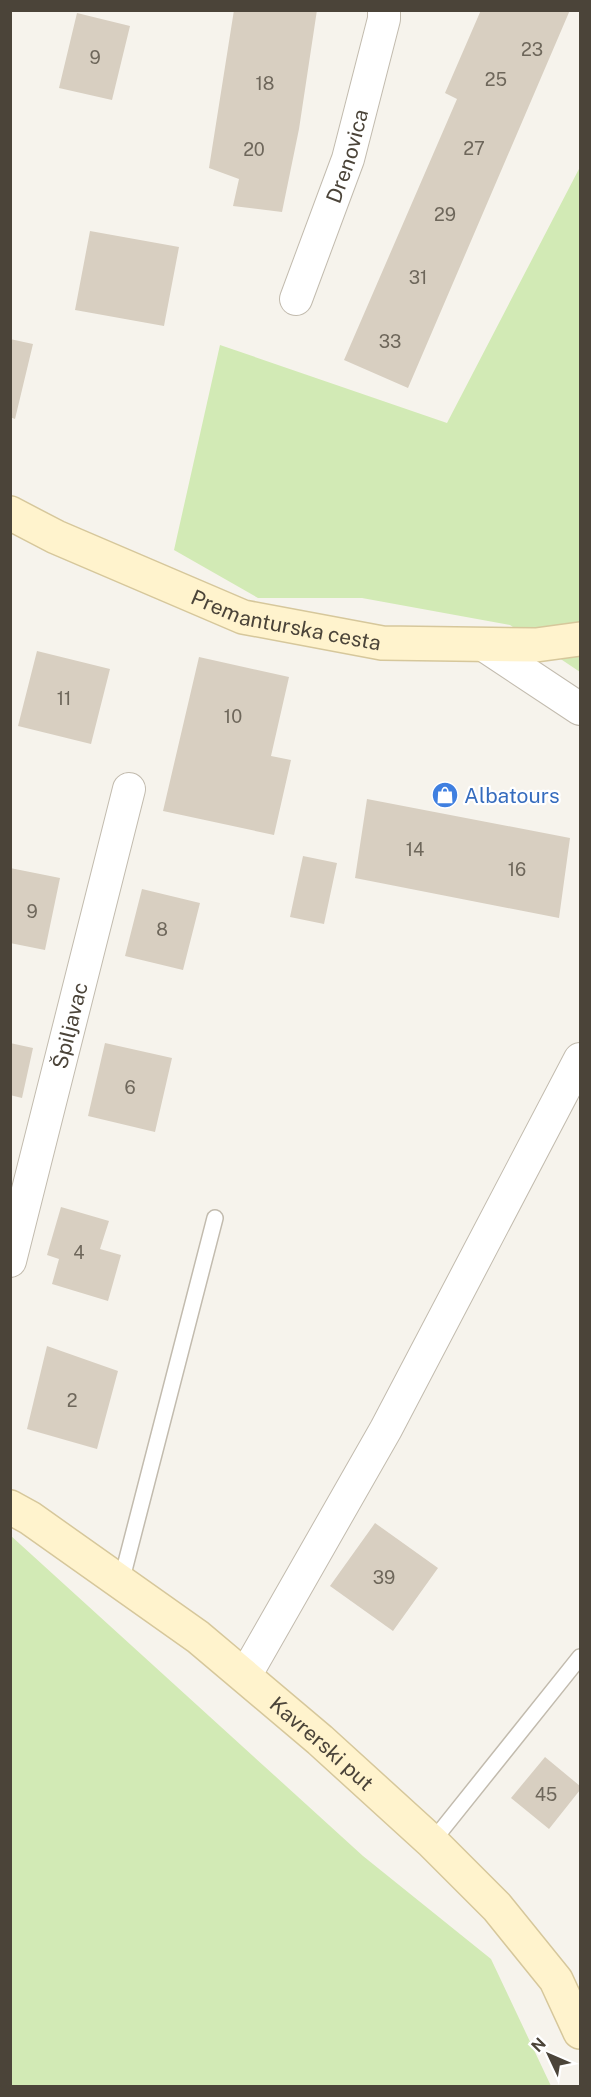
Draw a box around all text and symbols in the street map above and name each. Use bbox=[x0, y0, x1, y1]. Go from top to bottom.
house number: 23 bbox=[521, 39, 543, 60]
house number: 9 bbox=[89, 47, 101, 68]
house number: 25 bbox=[485, 69, 507, 90]
house number: 18 bbox=[256, 73, 274, 94]
street label: Drenovica bbox=[320, 106, 373, 206]
house number: 27 bbox=[463, 138, 485, 159]
house number: 20 bbox=[243, 139, 265, 160]
house number: 29 bbox=[434, 204, 456, 225]
house number: 31 bbox=[409, 267, 427, 288]
house number: 33 bbox=[379, 331, 401, 352]
street label: Premanturska cesta bbox=[188, 584, 383, 655]
house number: 11 bbox=[57, 688, 71, 709]
house number: 10 bbox=[224, 706, 242, 727]
shop icon: Albatours bbox=[430, 780, 460, 810]
place label: Albatours bbox=[464, 783, 560, 808]
house number: 14 bbox=[406, 839, 424, 860]
house number: 16 bbox=[508, 859, 526, 880]
house number: 9 bbox=[26, 901, 38, 922]
house number: 8 bbox=[156, 919, 168, 940]
street label: Špiljavac bbox=[46, 979, 92, 1071]
house number: 6 bbox=[124, 1077, 136, 1098]
house number: 4 bbox=[73, 1242, 85, 1263]
house number: 2 bbox=[67, 1390, 77, 1411]
house number: 39 bbox=[373, 1567, 395, 1588]
street label: Kavrerski put bbox=[265, 1691, 379, 1795]
house number: 45 bbox=[535, 1784, 557, 1805]
north arrow bbox=[519, 2025, 579, 2085]
text: N bbox=[527, 2034, 550, 2056]

